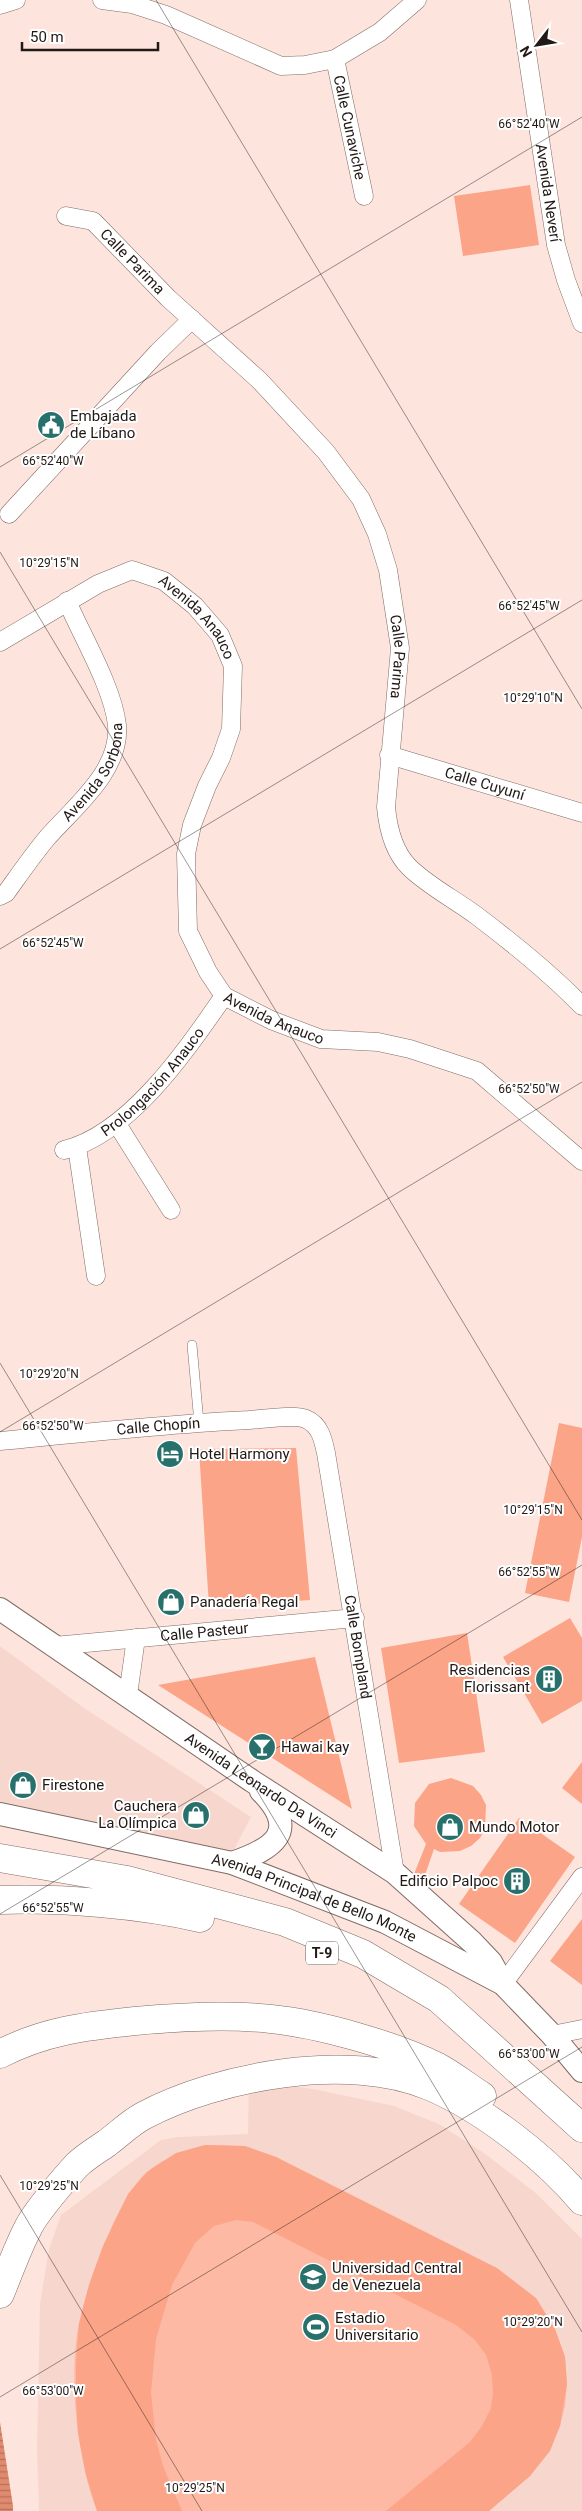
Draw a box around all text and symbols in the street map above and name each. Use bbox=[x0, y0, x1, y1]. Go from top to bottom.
scale bar bbox=[22, 20, 159, 52]
north arrow bbox=[512, 20, 562, 70]
text: 50 m bbox=[30, 28, 64, 46]
text: N bbox=[516, 43, 535, 60]
street label: Calle Cunaviche bbox=[330, 74, 369, 181]
text: 66°52'40"W bbox=[498, 117, 560, 131]
street label: Avenida Neverí bbox=[532, 142, 565, 245]
street label: Calle Parima bbox=[96, 225, 168, 298]
place label: Embajada de Líbano bbox=[70, 407, 137, 442]
public building icon: Embajada de Líbano bbox=[36, 410, 66, 440]
text: 66°52'40"W bbox=[22, 454, 84, 468]
text: 10°29'15"N bbox=[19, 556, 79, 570]
street label: Avenida Anauco bbox=[155, 571, 238, 662]
text: 66°52'45"W bbox=[498, 599, 560, 613]
street label: Calle Parima bbox=[386, 613, 409, 699]
text: 10°29'10"N bbox=[503, 691, 563, 705]
street label: Avenida Sorbona bbox=[58, 722, 126, 825]
street label: Calle Cuyuní bbox=[443, 763, 528, 805]
text: 66°52'45"W bbox=[22, 936, 84, 950]
street label: Avenida Anauco bbox=[221, 988, 327, 1048]
street label: Prolongación Anauco bbox=[98, 1024, 208, 1140]
text: 66°52'50"W bbox=[498, 1082, 560, 1096]
text: 10°29'20"N bbox=[19, 1367, 79, 1381]
street label: Calle Chopín bbox=[116, 1414, 201, 1439]
text: 66°52'50"W bbox=[22, 1419, 84, 1433]
hotel icon: Hotel Harmony bbox=[155, 1439, 185, 1469]
place label: Hotel Harmony bbox=[189, 1445, 290, 1463]
text: 10°29'15"N bbox=[503, 1503, 563, 1517]
text: 66°52'55"W bbox=[498, 1565, 560, 1579]
shop icon: Panadería Regal bbox=[156, 1587, 186, 1617]
place label: Panadería Regal bbox=[190, 1593, 299, 1611]
street label: Calle Bompland bbox=[340, 1594, 375, 1700]
street label: Calle Pasteur bbox=[159, 1619, 249, 1645]
place label: Residencias Florissant bbox=[449, 1661, 530, 1696]
building icon: Residencias Florissant bbox=[534, 1664, 564, 1694]
street label: Avenida Leonardo Da Vinci bbox=[181, 1729, 340, 1842]
bar icon: Hawai kay bbox=[247, 1732, 277, 1762]
place label: Hawai kay bbox=[281, 1738, 349, 1756]
shop icon: Firestone bbox=[8, 1770, 38, 1800]
place label: Firestone bbox=[42, 1776, 104, 1794]
place label: Cauchera La Olímpica bbox=[98, 1797, 177, 1832]
shop icon: Cauchera La Olímpica bbox=[181, 1800, 211, 1830]
shop icon: Mundo Motor bbox=[435, 1812, 465, 1842]
place label: Mundo Motor bbox=[469, 1818, 559, 1836]
street label: Avenida Principal de Bello Monte bbox=[210, 1850, 420, 1946]
building icon: Edificio Palpoc bbox=[502, 1866, 532, 1896]
place label: Edificio Palpoc bbox=[399, 1872, 498, 1890]
text: 66°52'55"W bbox=[22, 1901, 84, 1915]
road number: T-9 bbox=[306, 1942, 338, 1965]
text: 66°53'00"W bbox=[498, 2047, 560, 2061]
text: 10°29'25"N bbox=[19, 2179, 79, 2193]
place label: Universidad Central de Venezuela bbox=[332, 2259, 462, 2294]
school or university icon: Universidad Central de Venezuela bbox=[298, 2262, 328, 2292]
place label: Estadio Universitario bbox=[335, 2309, 419, 2344]
sports icon: Estadio Universitario bbox=[301, 2312, 331, 2342]
text: 10°29'20"N bbox=[503, 2315, 563, 2329]
text: 66°53'00"W bbox=[22, 2384, 84, 2398]
text: 10°29'25"N bbox=[165, 2481, 225, 2495]

